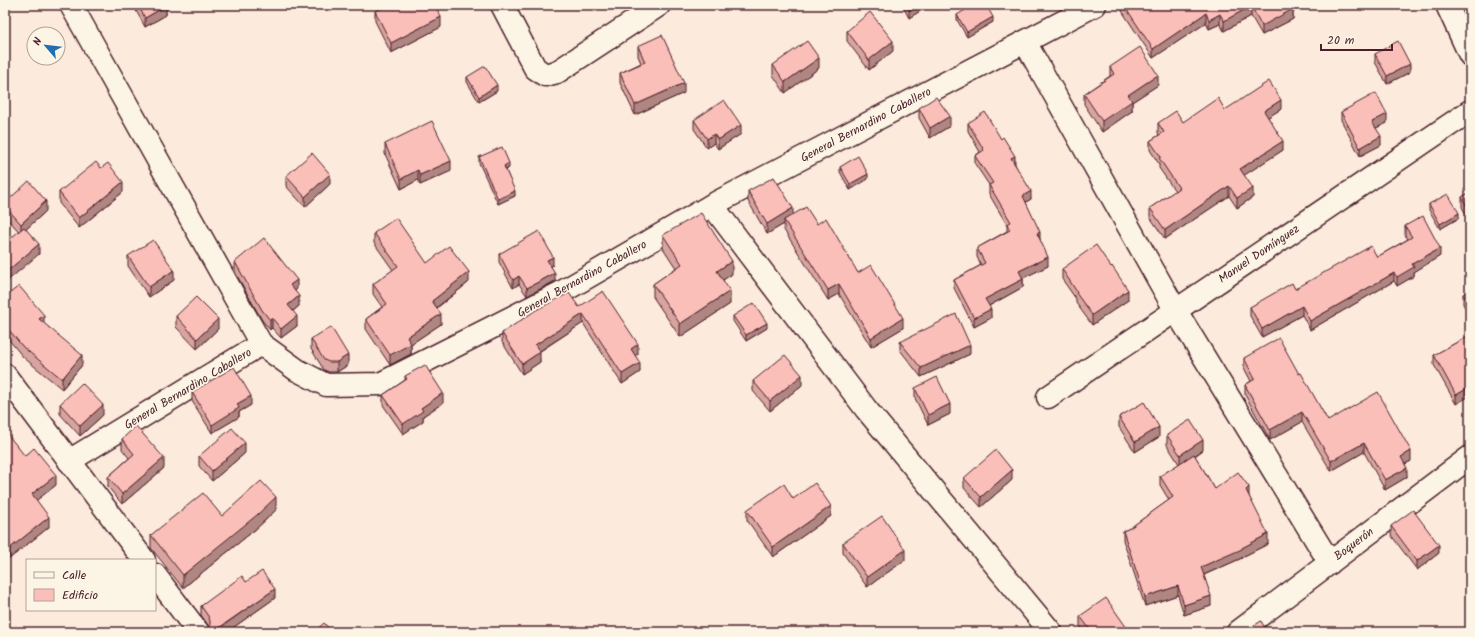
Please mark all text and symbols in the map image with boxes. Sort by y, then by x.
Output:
north arrow [26,26,66,66]
scale bar [1321,26,1392,52]
text: 20 m [1327,31,1355,50]
text: N [28,34,48,49]
street label: General Bernardino Caballero [797,82,935,168]
street label: Manuel Domínguez [1214,220,1304,288]
street label: General Bernardino Caballero [514,235,650,323]
street label: General Bernardino Caballero [121,343,255,435]
street label: Boquerón [1330,523,1378,565]
legend [26,559,156,611]
text: Calle [62,566,87,585]
text: Edificio [62,586,98,605]

